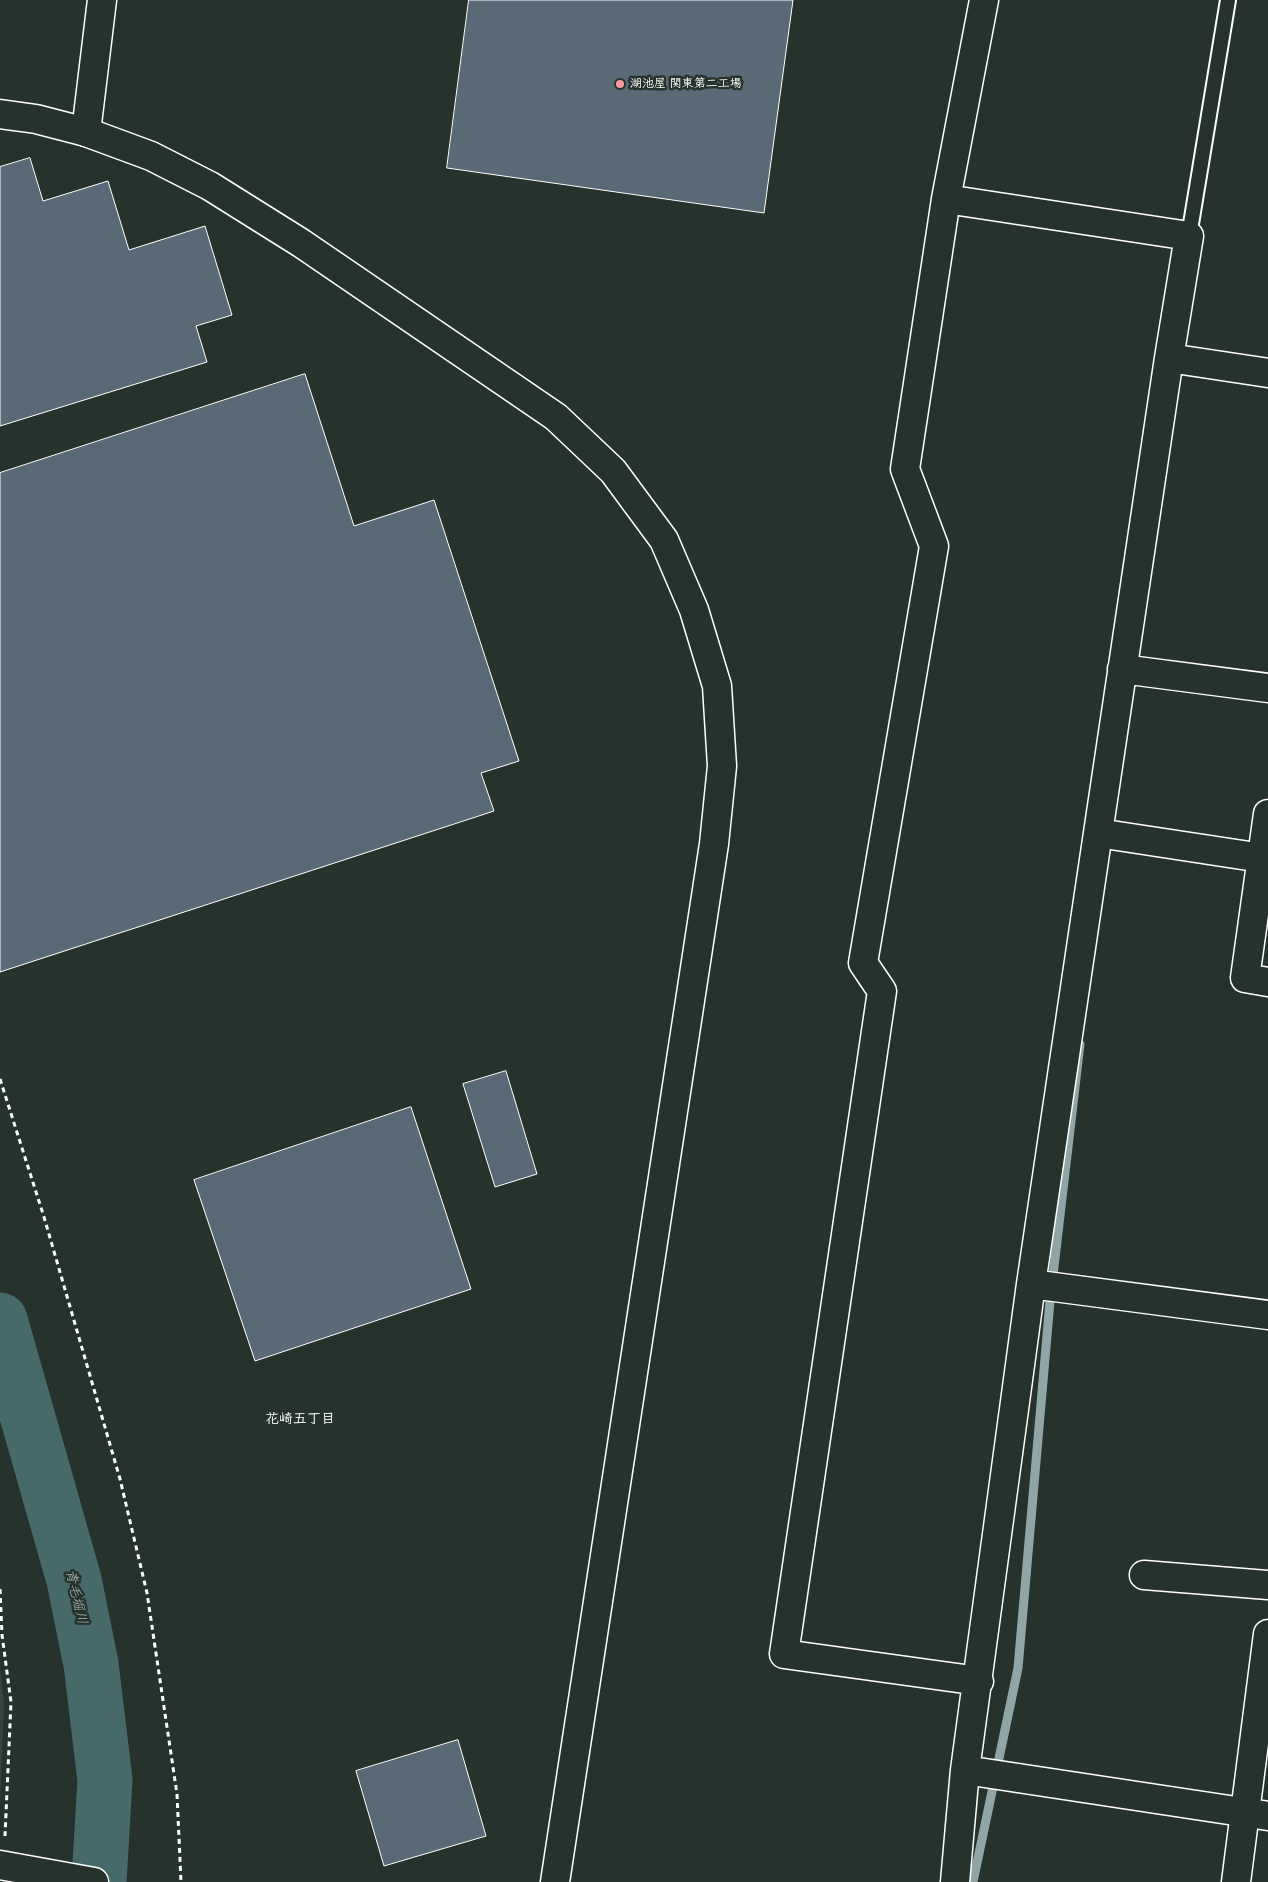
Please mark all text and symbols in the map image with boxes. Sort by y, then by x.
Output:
place label: 湖池屋 関東第二工場 [630,77,742,91]
marker: 湖池屋 関東第二工場 [614,78,626,90]
district label: 花崎五丁目 [265,1411,335,1427]
water label: 青毛堀川 [62,1568,90,1626]

